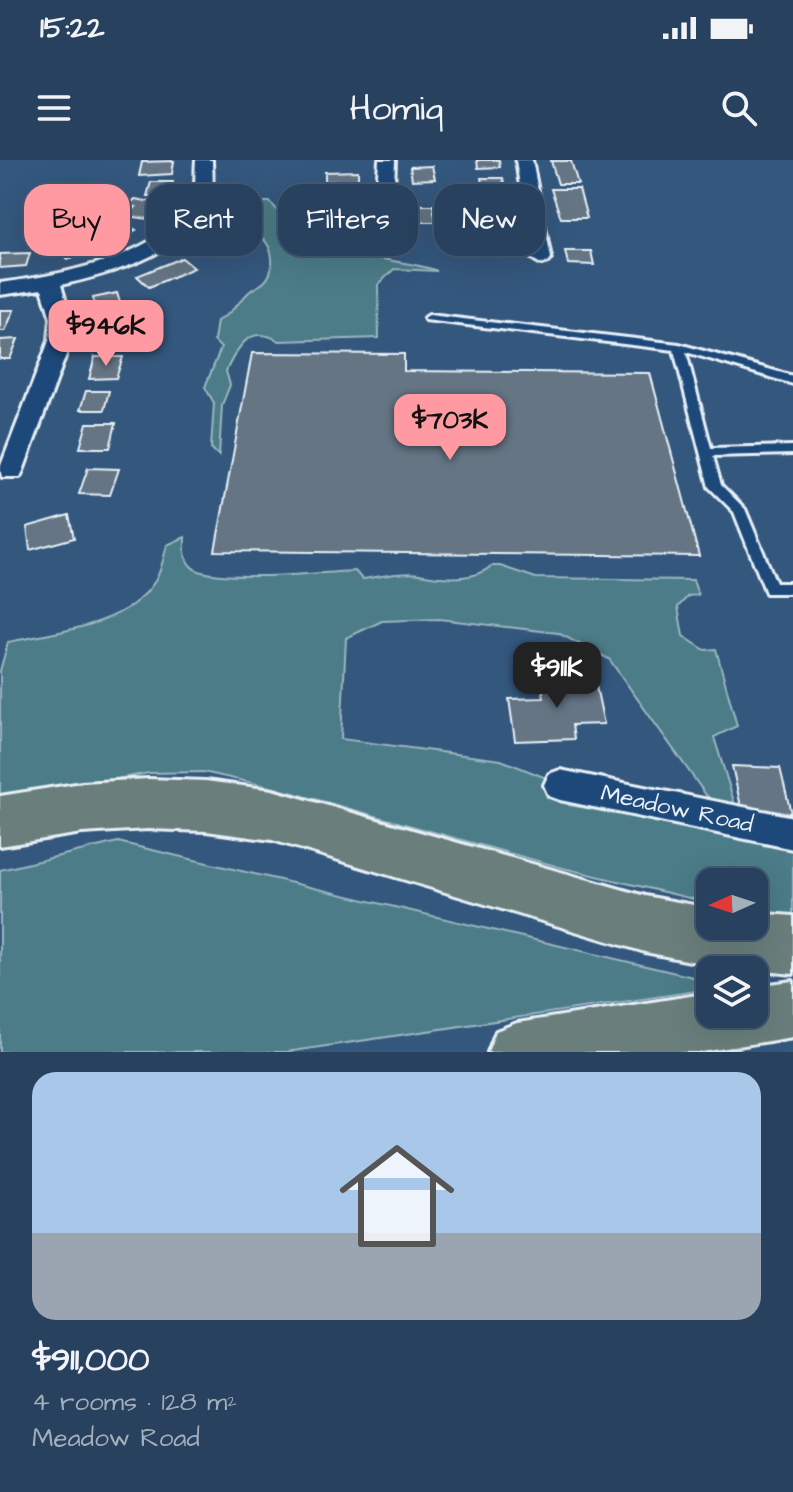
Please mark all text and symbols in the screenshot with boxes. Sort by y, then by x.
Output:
text: 15:22 [40,7,104,49]
text: Homiq [349,83,444,134]
icon: menu [32,86,76,130]
icon: search [717,86,761,130]
chip: Buy [24,184,130,256]
chip: Rent [146,184,262,256]
chip: Filters [278,184,418,256]
chip: New [434,184,545,256]
pin: $946K [50,300,162,368]
text: $946K [66,308,146,344]
pin: $703K [394,394,506,462]
text: $703K [412,402,488,438]
pin: $911K [501,642,613,710]
text: $911K [531,650,583,686]
street label: Meadow Road [598,776,756,842]
north arrow [696,868,768,940]
map controls [696,868,768,1028]
button: layers [696,956,768,1028]
icon: home [325,1124,469,1268]
text: $911,000 [32,1336,149,1384]
text: 4 rooms · 128 m² [32,1384,237,1420]
text: Meadow Road [32,1420,200,1456]

